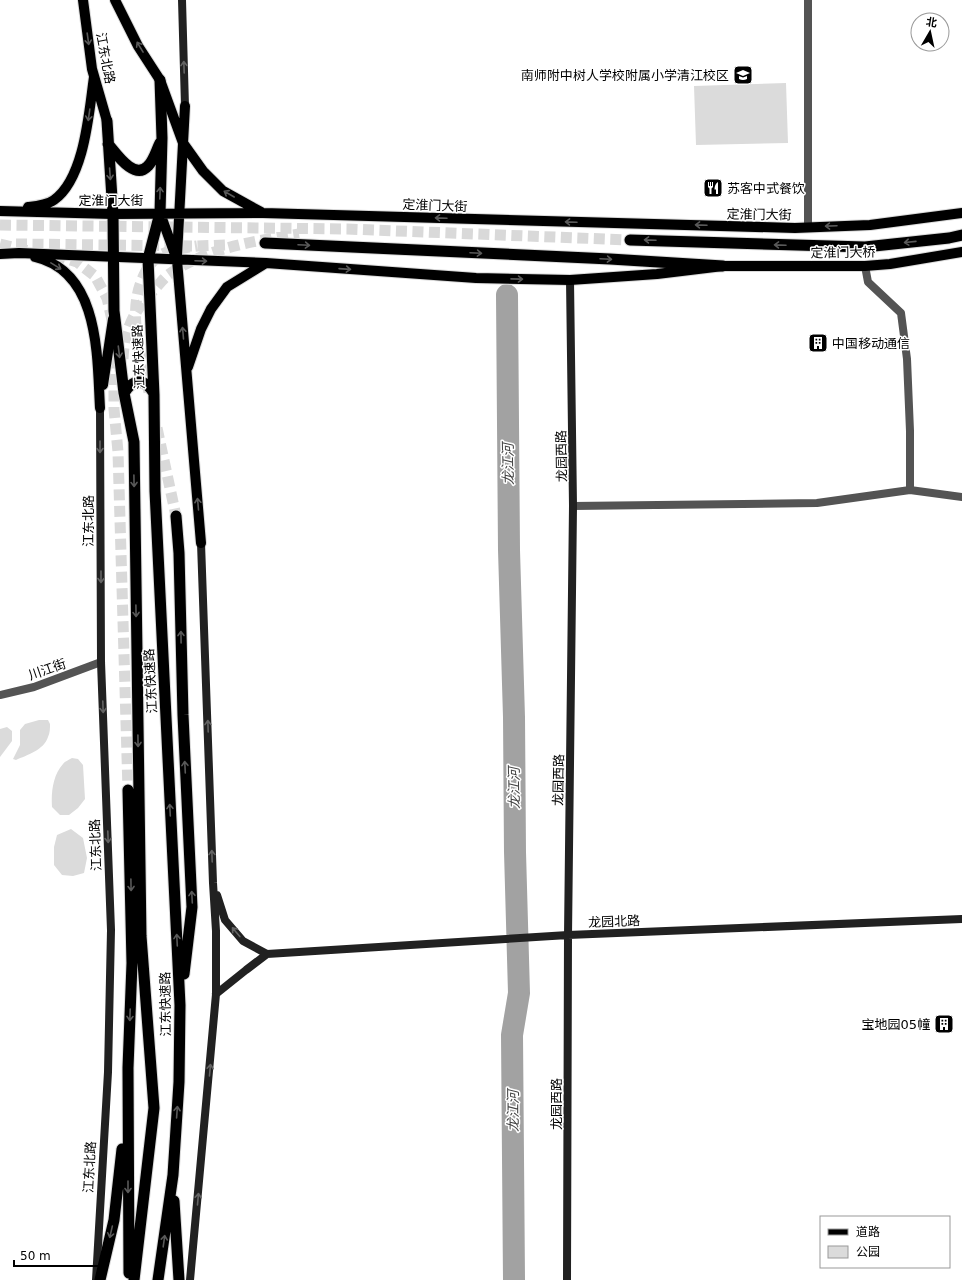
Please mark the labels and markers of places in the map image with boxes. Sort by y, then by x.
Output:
school or university icon: 南师附中树人学校附属小学清江校区 [732,64,754,86]
place label: 南师附中树人学校附属小学清江校区 [521,68,729,83]
restaurant icon: 苏客中式餐饮 [702,177,724,199]
place label: 苏客中式餐饮 [727,181,805,196]
building icon: 中国移动通信 [807,332,829,354]
place label: 中国移动通信 [832,336,910,351]
building icon: 宝地园05幢 [933,1013,955,1035]
place label: 宝地园05幢 [861,1017,930,1032]

